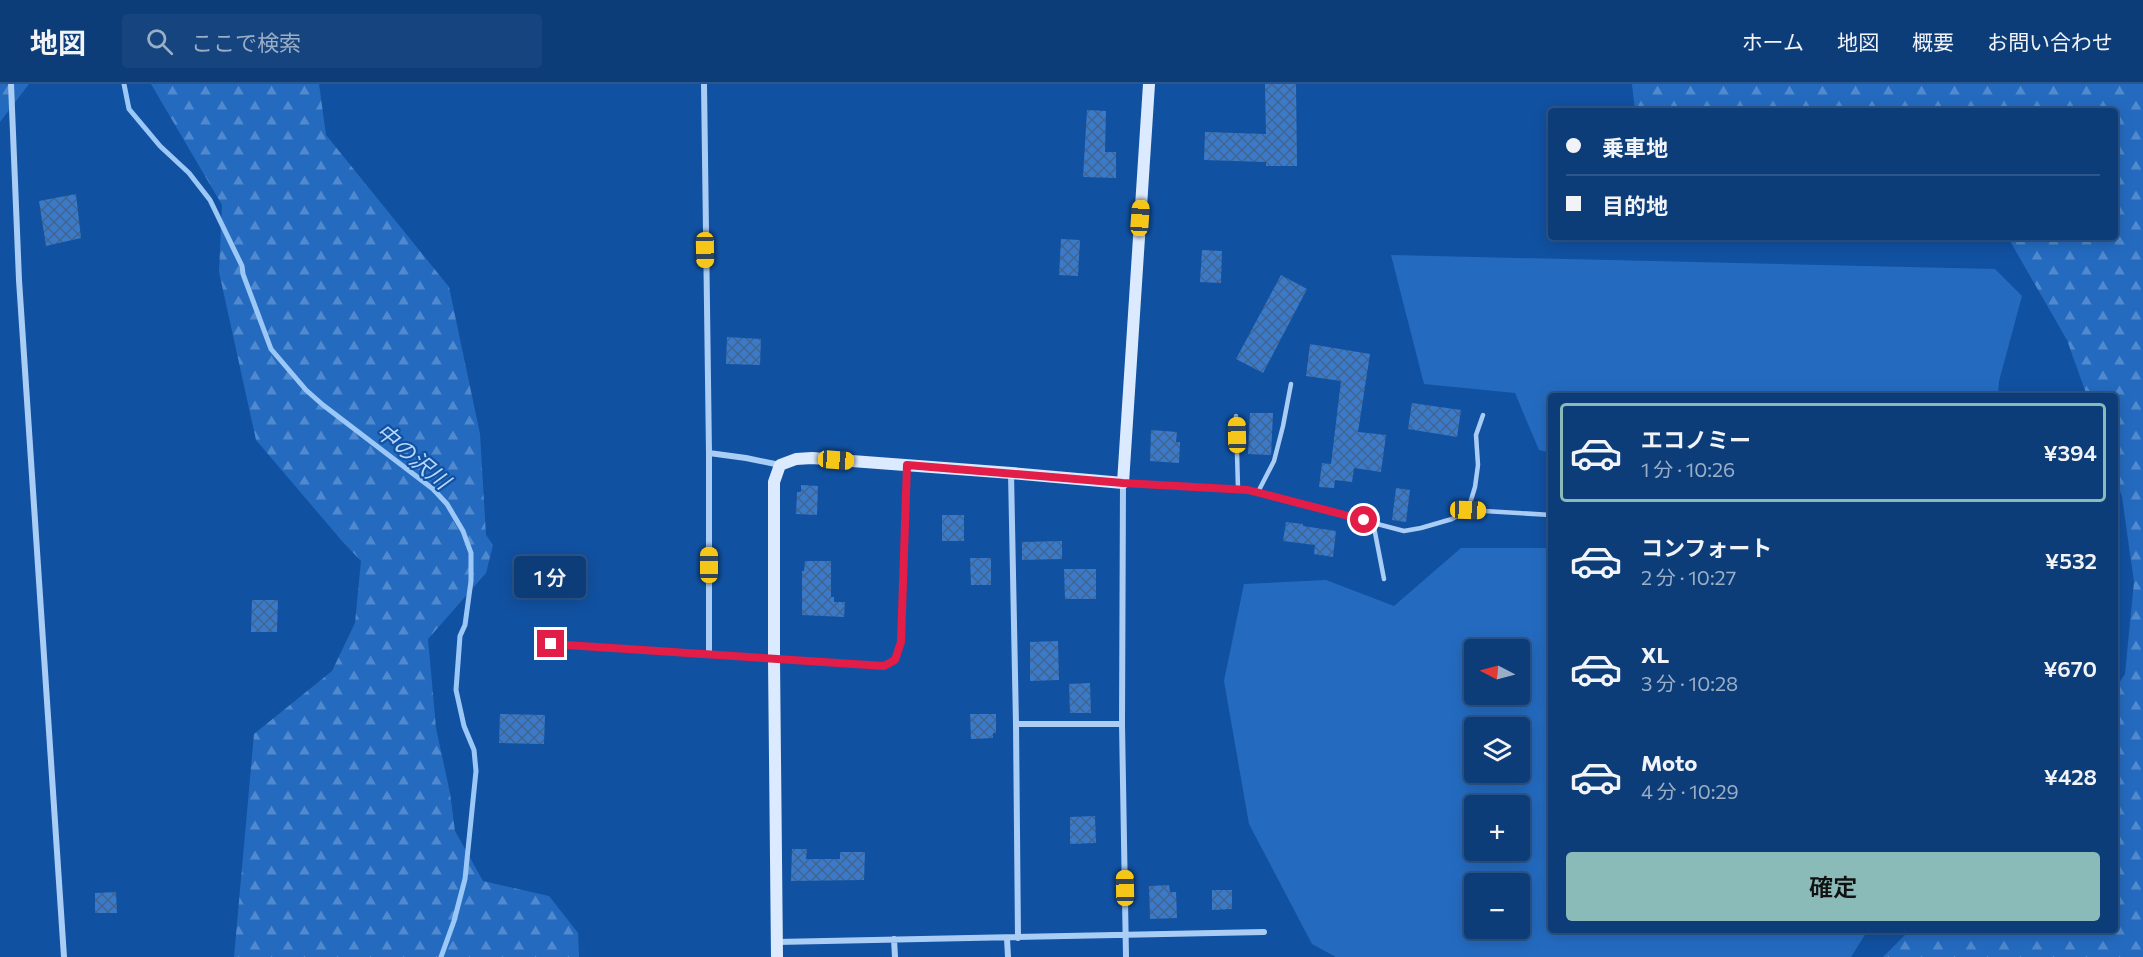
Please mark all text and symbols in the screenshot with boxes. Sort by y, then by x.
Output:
search box [122,14,542,68]
text: 地図 [30,25,86,59]
icon: search [143,25,176,58]
text: ここで検索 [191,29,301,56]
text: ホーム [1742,29,1804,54]
text: 地図 [1837,29,1879,54]
text: 概要 [1912,29,1954,54]
text: お問い合わせ [1987,29,2113,54]
text: 乗車地 [1602,134,1668,161]
text: 目的地 [1602,192,1668,219]
car [1130,199,1150,237]
car [696,232,714,268]
water label: 中の沢川 [371,417,457,496]
car [1228,417,1246,453]
icon: car [1569,426,1623,480]
text: エコノミー [1641,426,1751,453]
text: ¥394 [2043,439,2097,466]
car [817,450,855,470]
text: 1 分 · 10:26 [1641,457,1735,481]
car [1450,500,1486,520]
route start [1350,506,1377,533]
icon: car [1569,534,1623,588]
text: コンフォート [1641,534,1772,561]
car [700,547,718,583]
text: ¥532 [2045,547,2097,574]
callout: 1 分 [515,557,587,599]
text: 1 分 [534,565,566,589]
text: 2 分 · 10:27 [1641,565,1736,589]
route end [537,630,564,657]
north arrow [1464,639,1530,705]
map controls [1464,639,1530,939]
text: XL [1641,641,1669,668]
icon: car [1569,642,1623,696]
text: ¥670 [2043,655,2097,682]
text: 3 分 · 10:28 [1641,671,1738,695]
button: layers [1464,717,1530,783]
text: Moto [1641,749,1697,776]
icon: car [1569,750,1623,804]
text: ¥428 [2044,763,2097,790]
text: 4 分 · 10:29 [1641,779,1739,803]
button: + [1464,795,1530,861]
button: 確定 [1566,852,2100,921]
car [1116,870,1134,906]
button: − [1464,873,1530,939]

